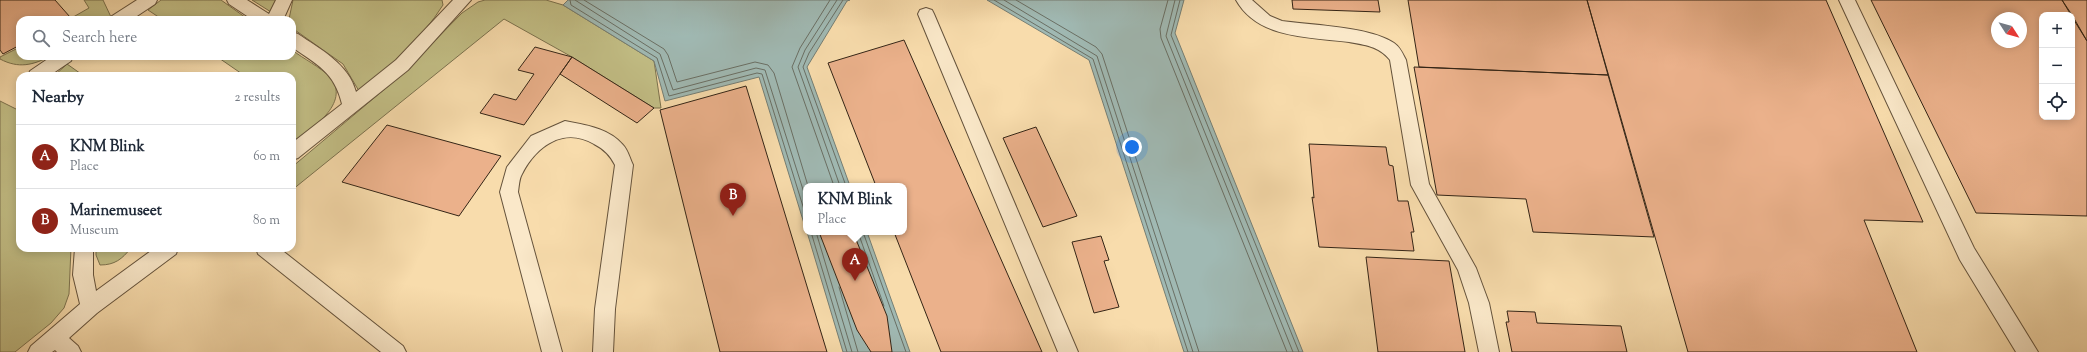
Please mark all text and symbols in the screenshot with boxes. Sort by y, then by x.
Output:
north arrow [1991,12,2027,48]
map controls [2039,12,2075,120]
button: + [2039,12,2075,48]
search box [16,16,296,60]
icon: search [30,27,52,49]
text: Search here [62,28,137,49]
button: − [2039,48,2075,84]
button: locate [2039,84,2075,120]
text: Nearby [32,86,84,110]
text: 2 results [235,89,280,107]
text: KNM Blink [70,137,145,158]
your location [1122,137,1142,157]
text: A [40,148,50,166]
text: 60 m [253,148,280,166]
text: Place [70,158,99,176]
pin: B [720,183,746,216]
popup [803,183,907,235]
text: KNM Blink [818,190,892,211]
text: Marinemuseet [70,201,162,222]
text: Place [818,211,846,229]
text: B [41,212,49,230]
text: 80 m [253,212,280,230]
text: Museum [70,222,119,240]
pin: A [842,248,868,281]

